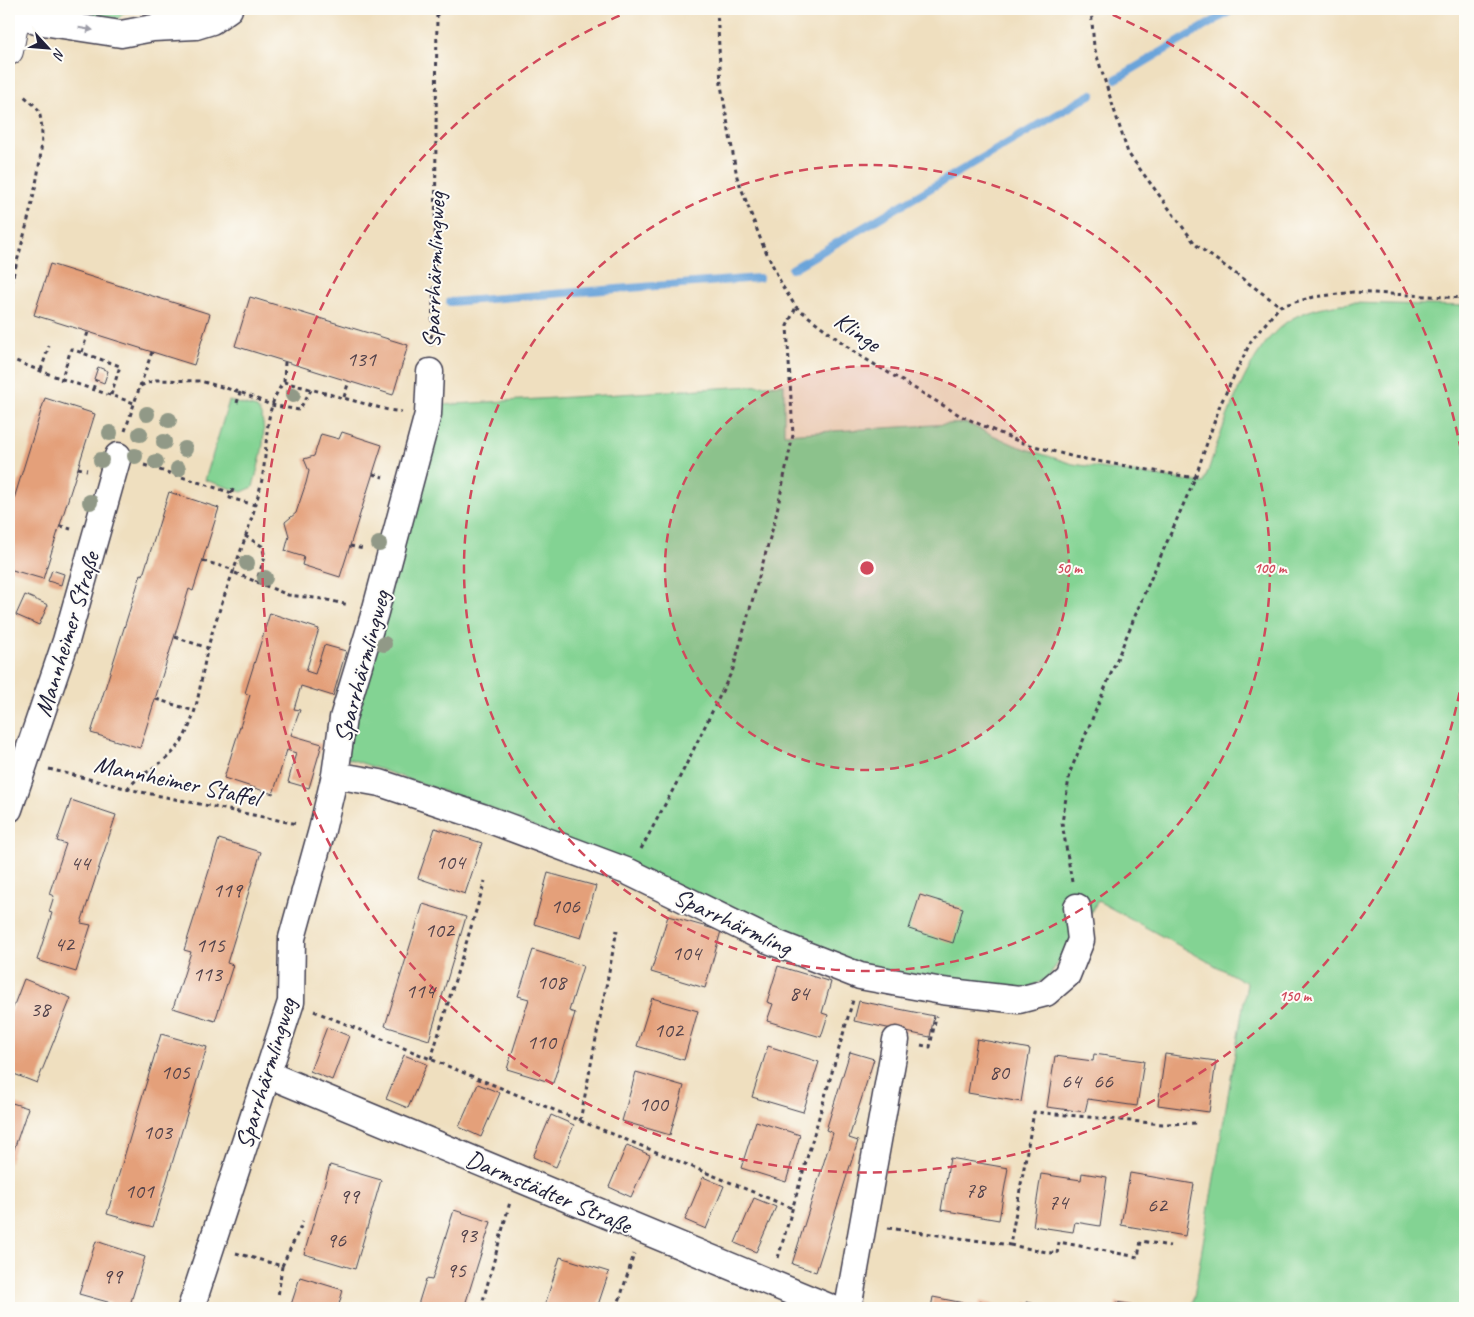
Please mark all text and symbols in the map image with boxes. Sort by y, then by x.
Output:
north arrow [22,22,72,72]
one-way arrow [79,25,95,33]
text: N [49,46,69,63]
street label: Sparrhärmlingweg [415,190,453,349]
street label: Klinge [828,304,889,360]
house number: 131 [346,345,377,373]
street label: Mannheimer Straße [27,546,108,720]
centre of rings [858,559,876,577]
text: 50 m [1056,559,1083,578]
text: 100 m [1254,559,1288,578]
street label: Sparrhärmlingweg [326,586,398,746]
street label: Mannheimer Staffel [91,748,267,815]
house number: 104 [435,848,467,876]
house number: 44 [70,849,92,877]
house number: 119 [212,876,244,904]
street label: Sparrhärmling [669,881,799,964]
house number: 106 [550,892,581,920]
house number: 102 [424,916,456,944]
house number: 42 [54,930,76,958]
house number: 115 [195,931,226,959]
house number: 104 [671,939,703,967]
house number: 113 [192,960,224,988]
house number: 108 [536,968,568,996]
house number: 114 [405,977,437,1005]
house number: 84 [789,979,811,1007]
text: 150 m [1279,987,1313,1006]
street label: Sparrhärmlingweg [228,993,304,1153]
house number: 38 [30,995,52,1023]
house number: 102 [653,1016,685,1044]
house number: 110 [526,1028,558,1056]
house number: 105 [160,1058,191,1086]
house number: 80 [989,1058,1011,1086]
house number: 64 [1061,1067,1083,1095]
house number: 66 [1093,1067,1114,1095]
house number: 100 [638,1090,670,1118]
house number: 103 [142,1118,174,1146]
street label: Darmstädter Straße [461,1143,638,1242]
house number: 78 [965,1176,987,1204]
house number: 101 [124,1177,155,1205]
house number: 99 [339,1182,361,1210]
house number: 74 [1048,1188,1070,1216]
house number: 62 [1147,1191,1169,1219]
house number: 93 [457,1221,479,1249]
house number: 96 [326,1226,347,1254]
house number: 95 [446,1256,467,1284]
house number: 99 [102,1262,124,1290]

